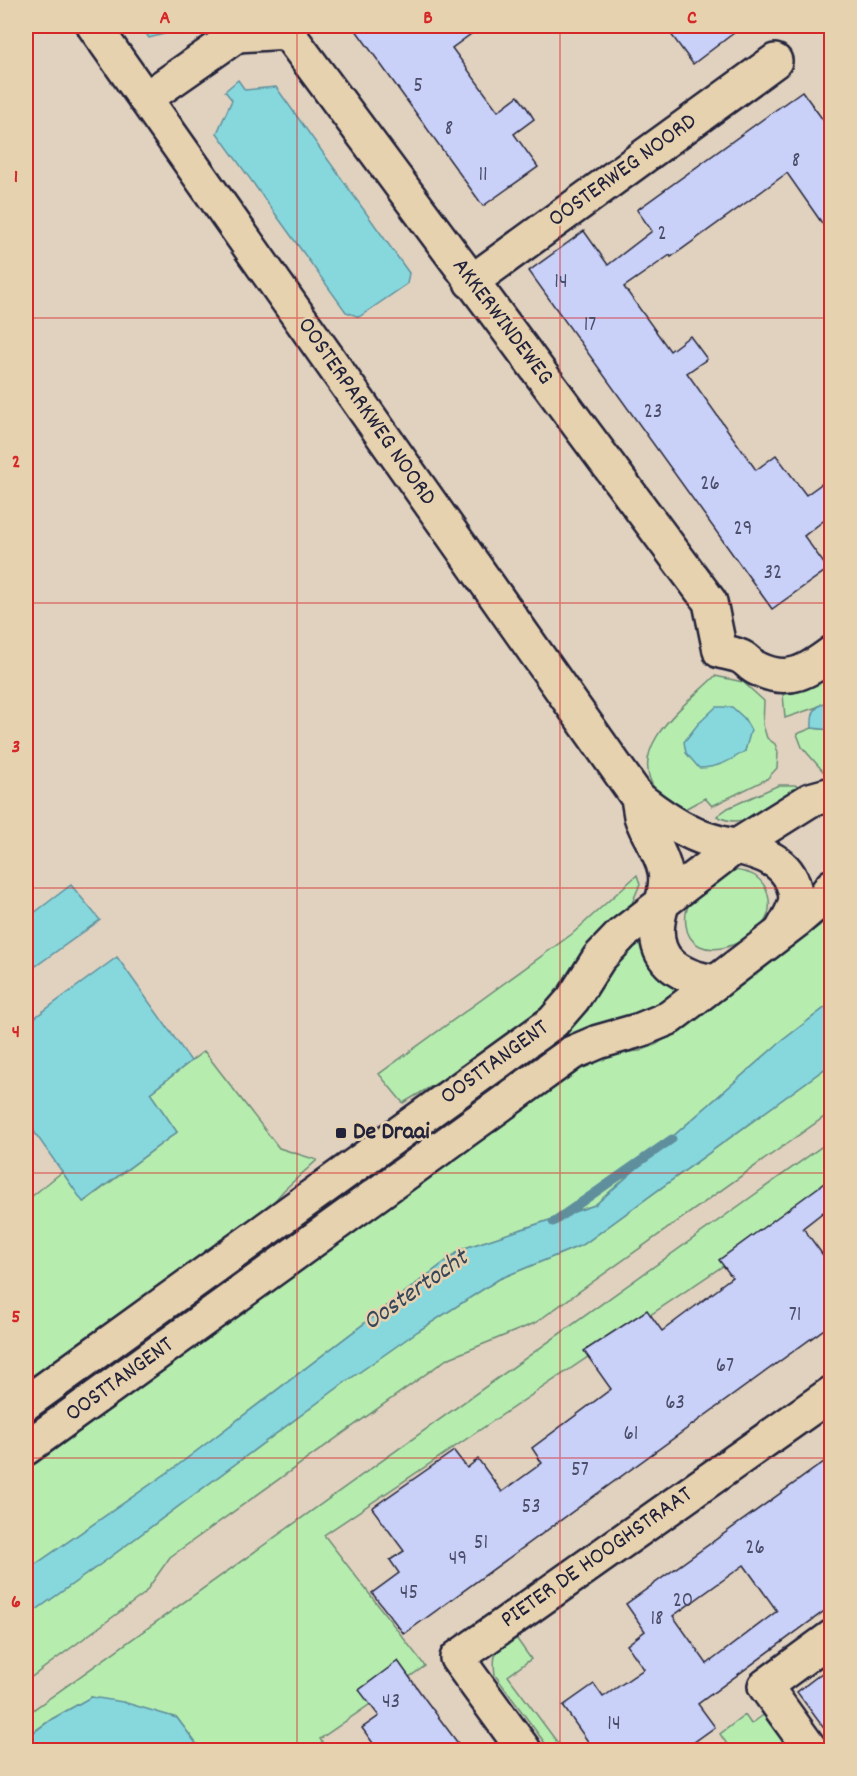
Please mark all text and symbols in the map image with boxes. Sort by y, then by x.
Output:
text: A [160,5,171,33]
text: B [423,5,433,33]
text: C [687,5,697,33]
house number: 5 [413,72,423,102]
street label: OOSTERWEG NOORD [542,105,704,237]
house number: 8 [445,115,453,145]
house number: 8 [792,147,800,177]
house number: 11 [478,161,488,191]
text: 1 [14,164,18,192]
house number: 2 [657,220,667,250]
street label: AKKERWINDEWEG [443,251,561,393]
house number: 14 [554,268,568,298]
street label: OOSTERPARKWEG NOORD [288,311,444,513]
house number: 17 [584,311,596,341]
house number: 23 [644,398,662,428]
text: 2 [12,449,20,477]
house number: 26 [700,470,720,500]
house number: 29 [734,515,752,545]
house number: 32 [764,559,782,589]
text: 3 [12,734,20,762]
street label: OOSTTANGENT [434,1012,557,1114]
text: 4 [12,1019,20,1047]
place label: De Draai [353,1116,430,1150]
marker: De Draai [334,1126,348,1140]
water label: Oostertocht [356,1240,478,1341]
house number: 71 [789,1301,801,1331]
text: 5 [11,1304,21,1332]
street label: OOSTTANGENT [59,1329,182,1431]
house number: 67 [716,1352,734,1382]
house number: 63 [665,1389,685,1419]
house number: 61 [624,1420,638,1450]
house number: 57 [571,1456,589,1486]
street label: PIETER DE HOOGHSTRAAT [494,1479,700,1637]
house number: 53 [521,1493,541,1523]
house number: 51 [474,1529,488,1559]
house number: 26 [745,1534,765,1564]
house number: 49 [449,1545,467,1575]
house number: 45 [400,1579,418,1609]
house number: 20 [673,1587,693,1617]
text: 6 [11,1589,21,1617]
house number: 18 [650,1605,664,1635]
house number: 43 [382,1688,400,1718]
house number: 14 [607,1710,621,1740]

